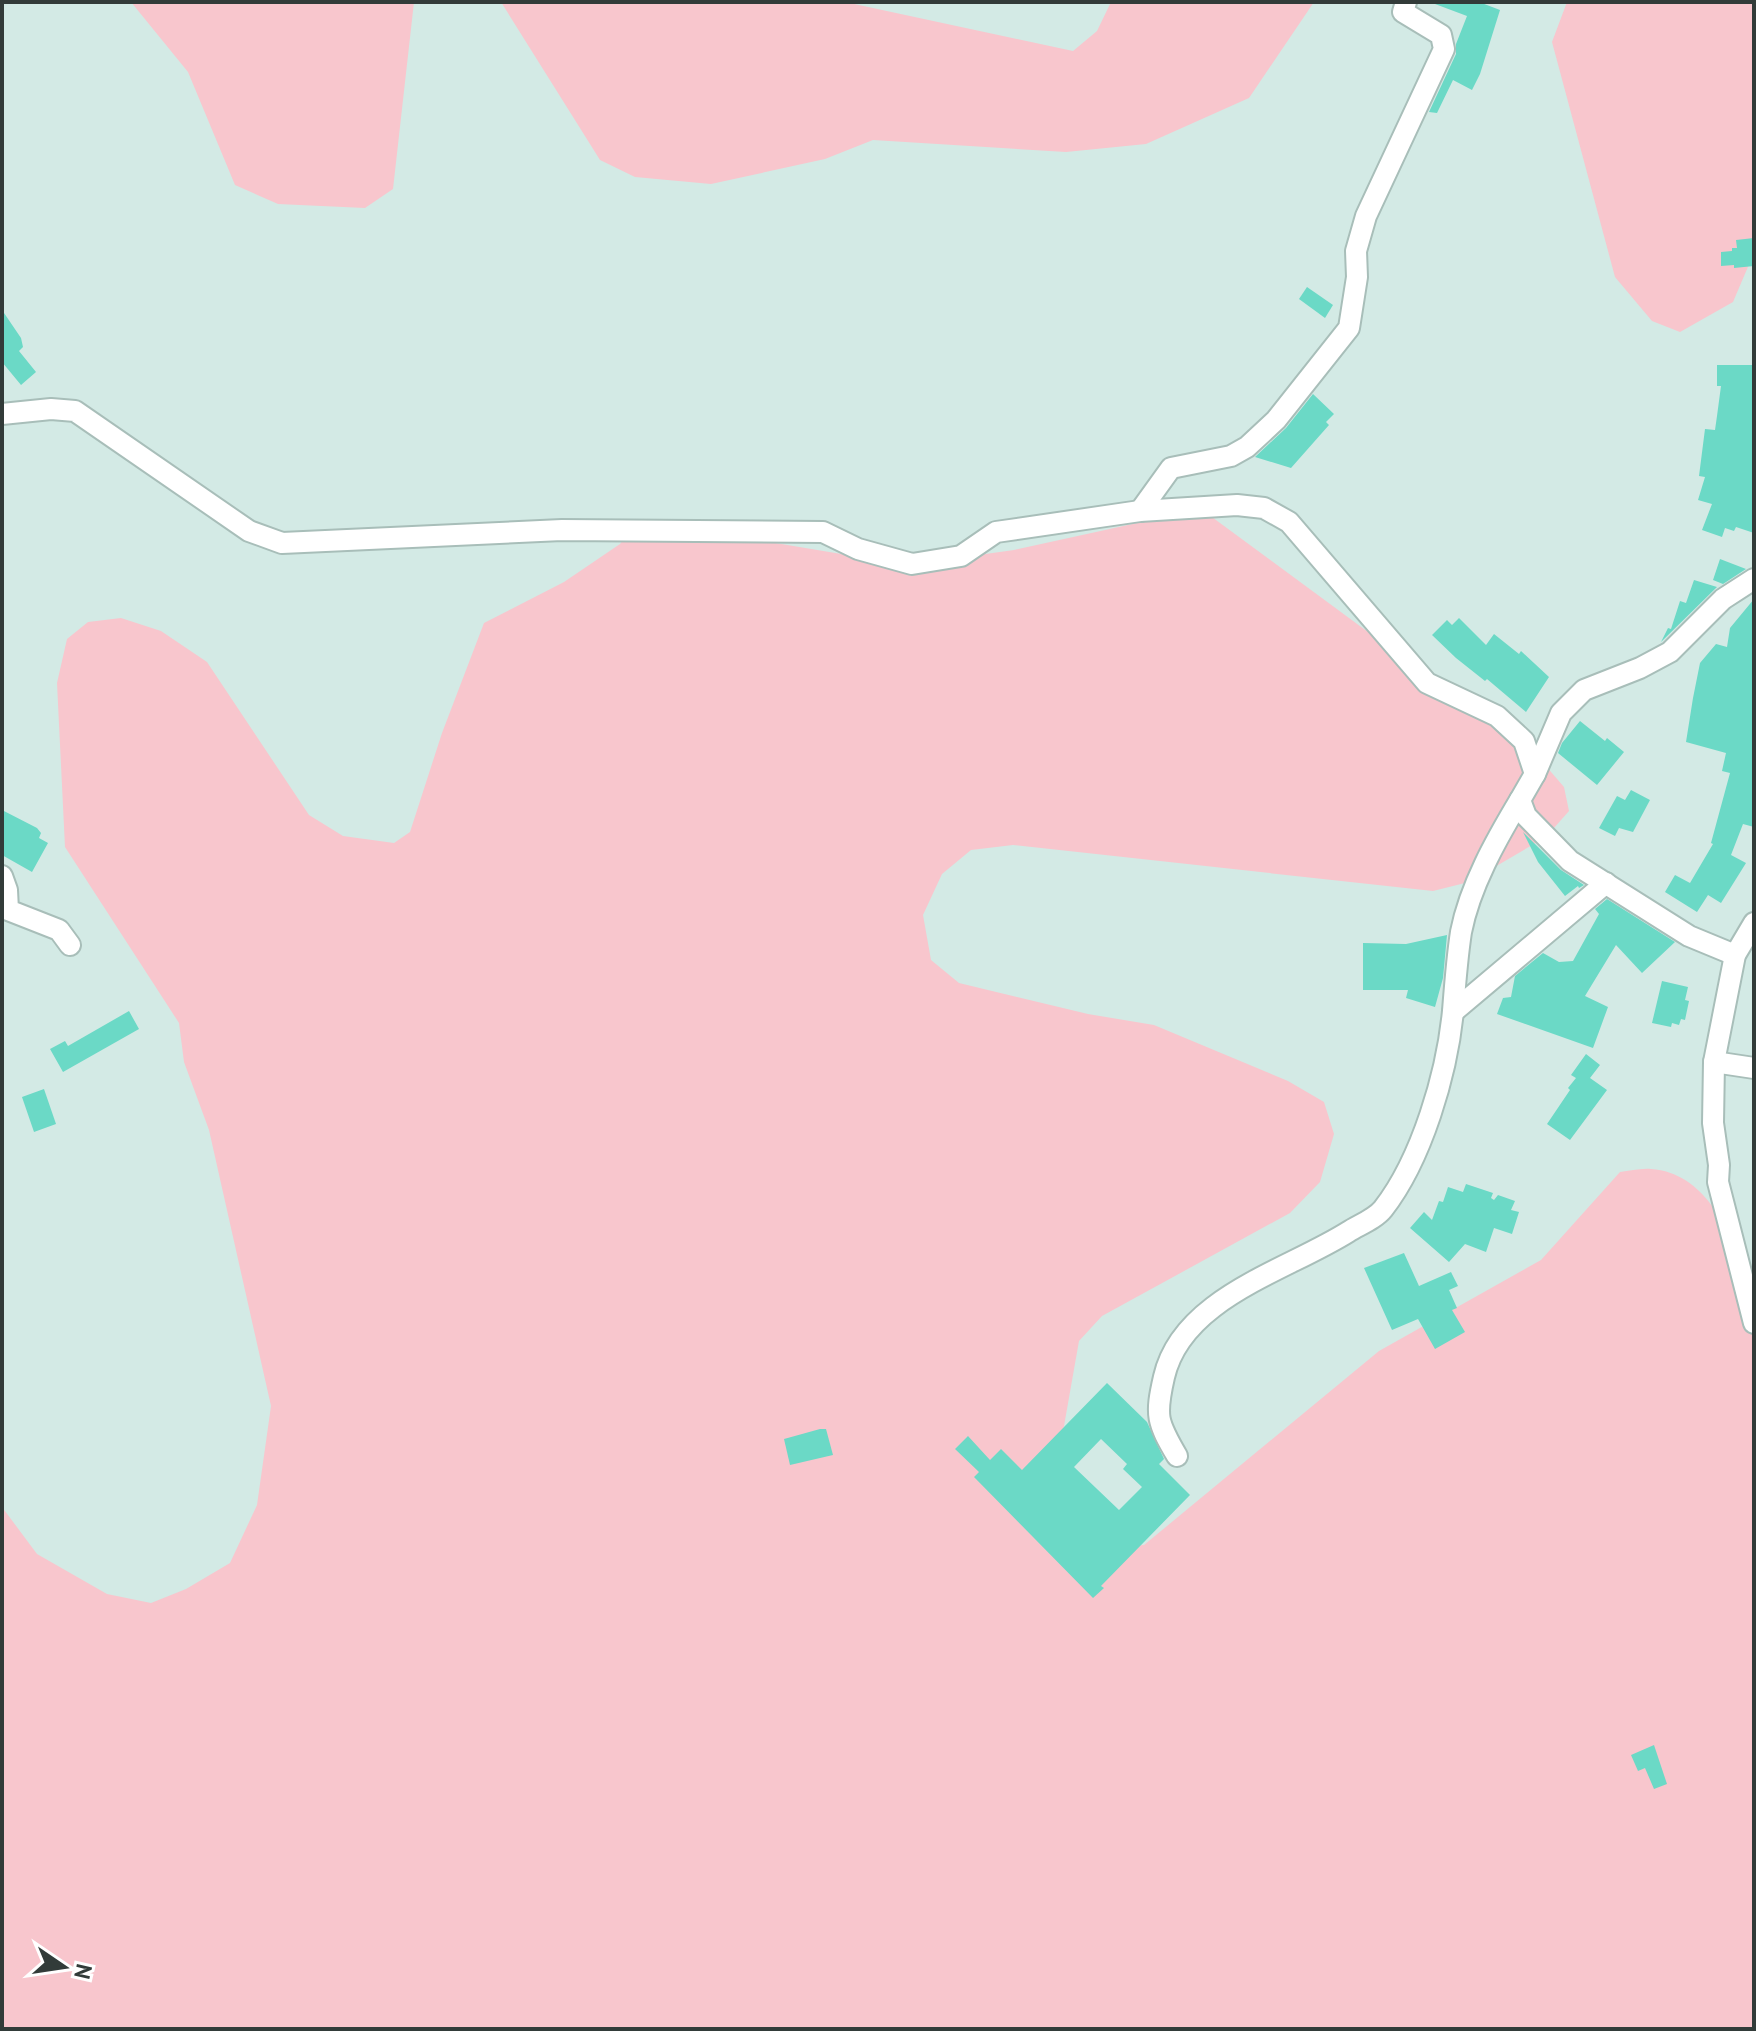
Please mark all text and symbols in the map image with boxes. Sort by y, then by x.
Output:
north arrow [24,1927,104,2007]
text: N [68,1961,99,1982]

